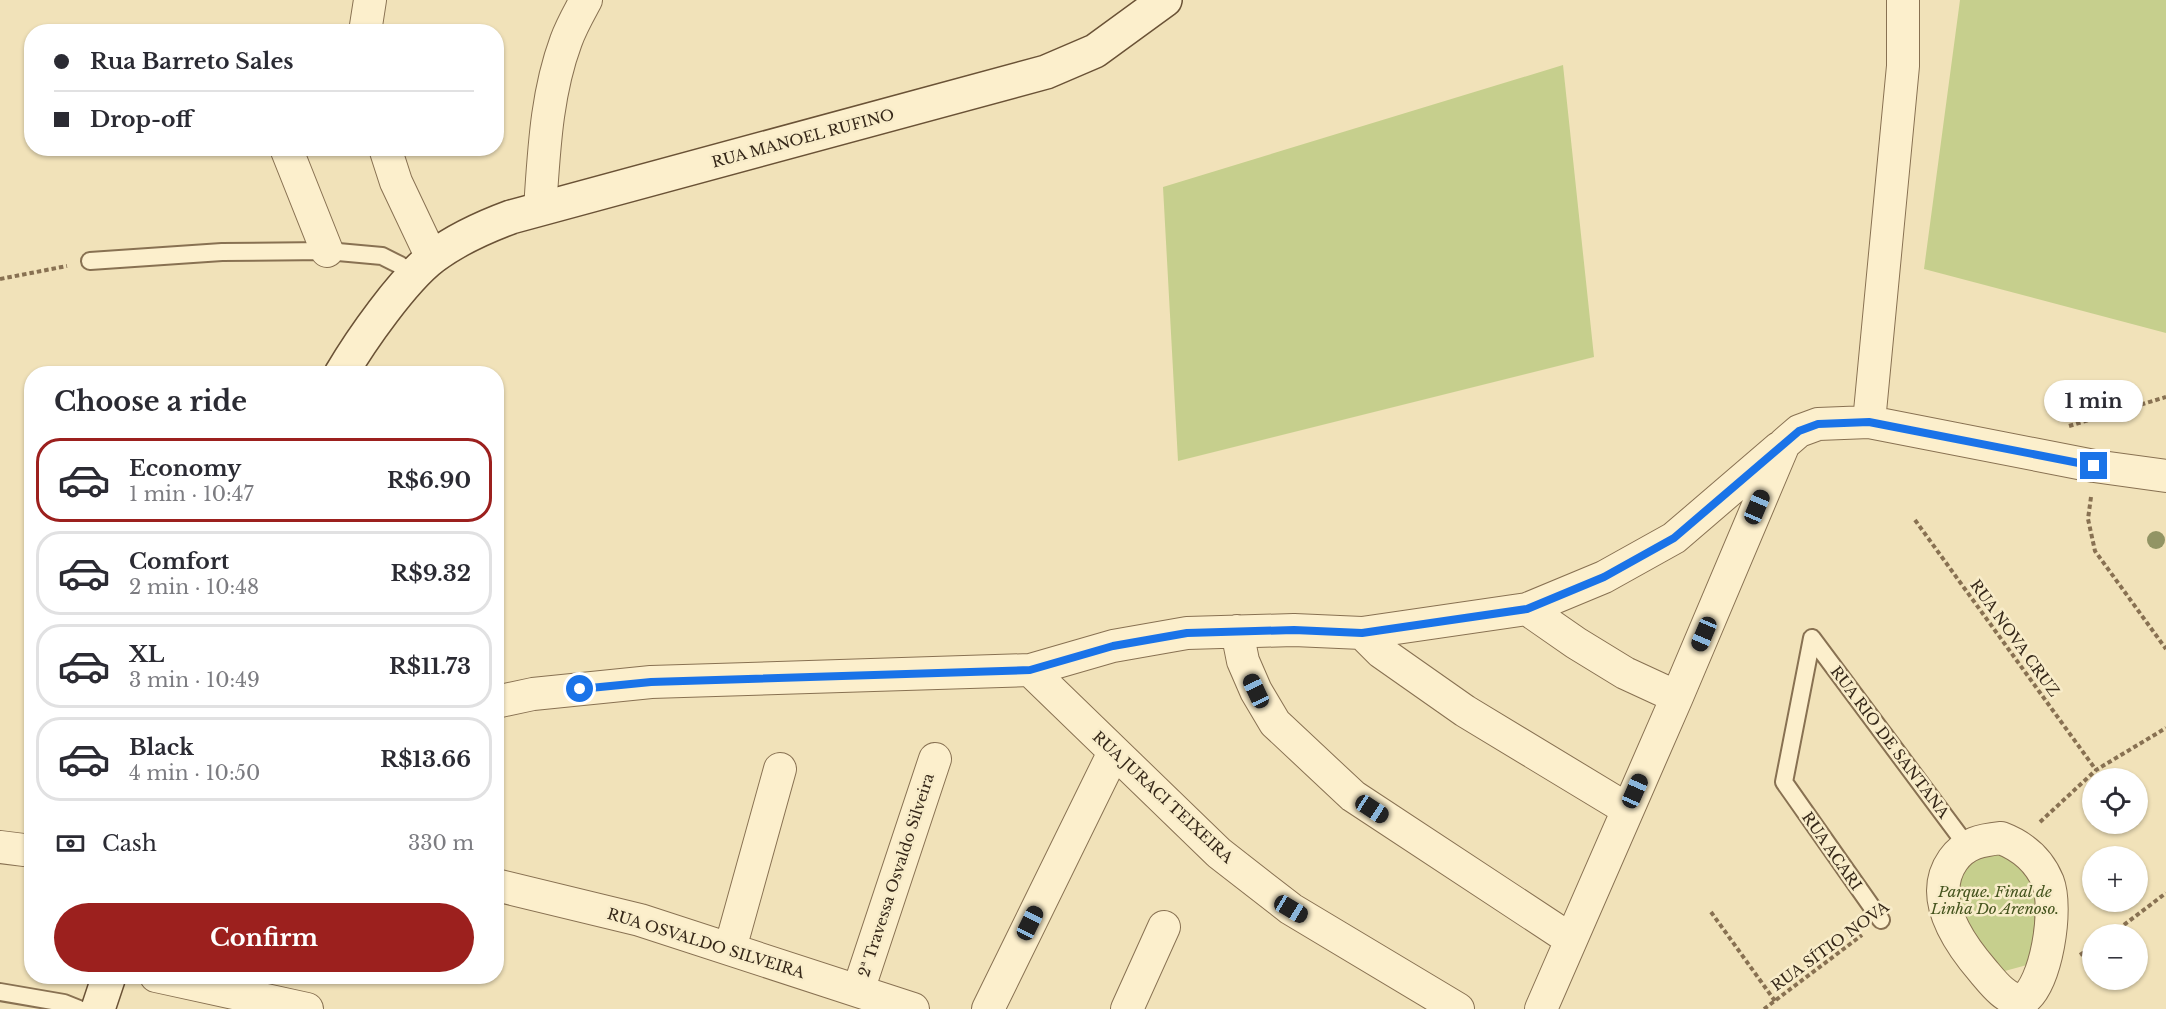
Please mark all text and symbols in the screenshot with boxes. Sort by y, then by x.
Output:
text: Rua Barreto Sales [90,48,294,75]
street label: RUA MANOEL RUFINO [710,104,896,172]
text: Drop-off [90,106,192,133]
callout: 1 min [2044,379,2144,421]
text: Choose a ride [54,385,247,418]
text: 1 min [2065,389,2122,413]
route end [2080,452,2107,479]
icon: car [57,453,111,507]
text: Economy [129,455,241,482]
text: R$6.90 [387,467,471,494]
text: 1 min · 10:47 [129,482,254,506]
car [1742,487,1772,527]
icon: car [57,546,111,600]
text: Comfort [129,548,229,575]
text: R$9.32 [391,560,471,587]
text: 2 min · 10:48 [129,575,259,599]
street label: RUA NOVA CRUZ [1966,576,2064,700]
car [1689,614,1719,654]
icon: car [57,639,111,693]
text: XL [129,641,164,668]
text: R$11.73 [389,653,471,680]
street label: RUA RIO DE SANTANA [1827,662,1954,822]
text: 3 min · 10:49 [129,668,260,692]
car [1240,671,1272,711]
route start [566,675,593,702]
street label: RUA JURACI TEIXEIRA [1089,727,1237,867]
icon: car [57,732,111,786]
text: Black [129,734,194,761]
text: R$13.66 [380,746,471,773]
text: 4 min · 10:50 [129,761,260,785]
map controls [2082,768,2148,990]
button: locate [2082,768,2148,834]
street label: 2ª Travessa Osvaldo Silveira [854,770,938,979]
car [1619,771,1651,811]
car [1352,792,1392,826]
street label: RUA ACARI [1798,808,1866,894]
icon: cash [54,827,87,860]
text: Cash [102,830,157,857]
text: 330 m [408,831,474,855]
button: + [2082,846,2148,912]
park label: Parque. Final de Linha Do Arenoso. [1930,882,2059,918]
car [1271,892,1311,926]
street label: RUA SÍTIO NOVA [1767,897,1893,995]
button: Confirm [54,903,474,972]
car [1014,903,1046,943]
street label: RUA OSVALDO SILVEIRA [605,904,807,982]
button: − [2082,924,2148,990]

